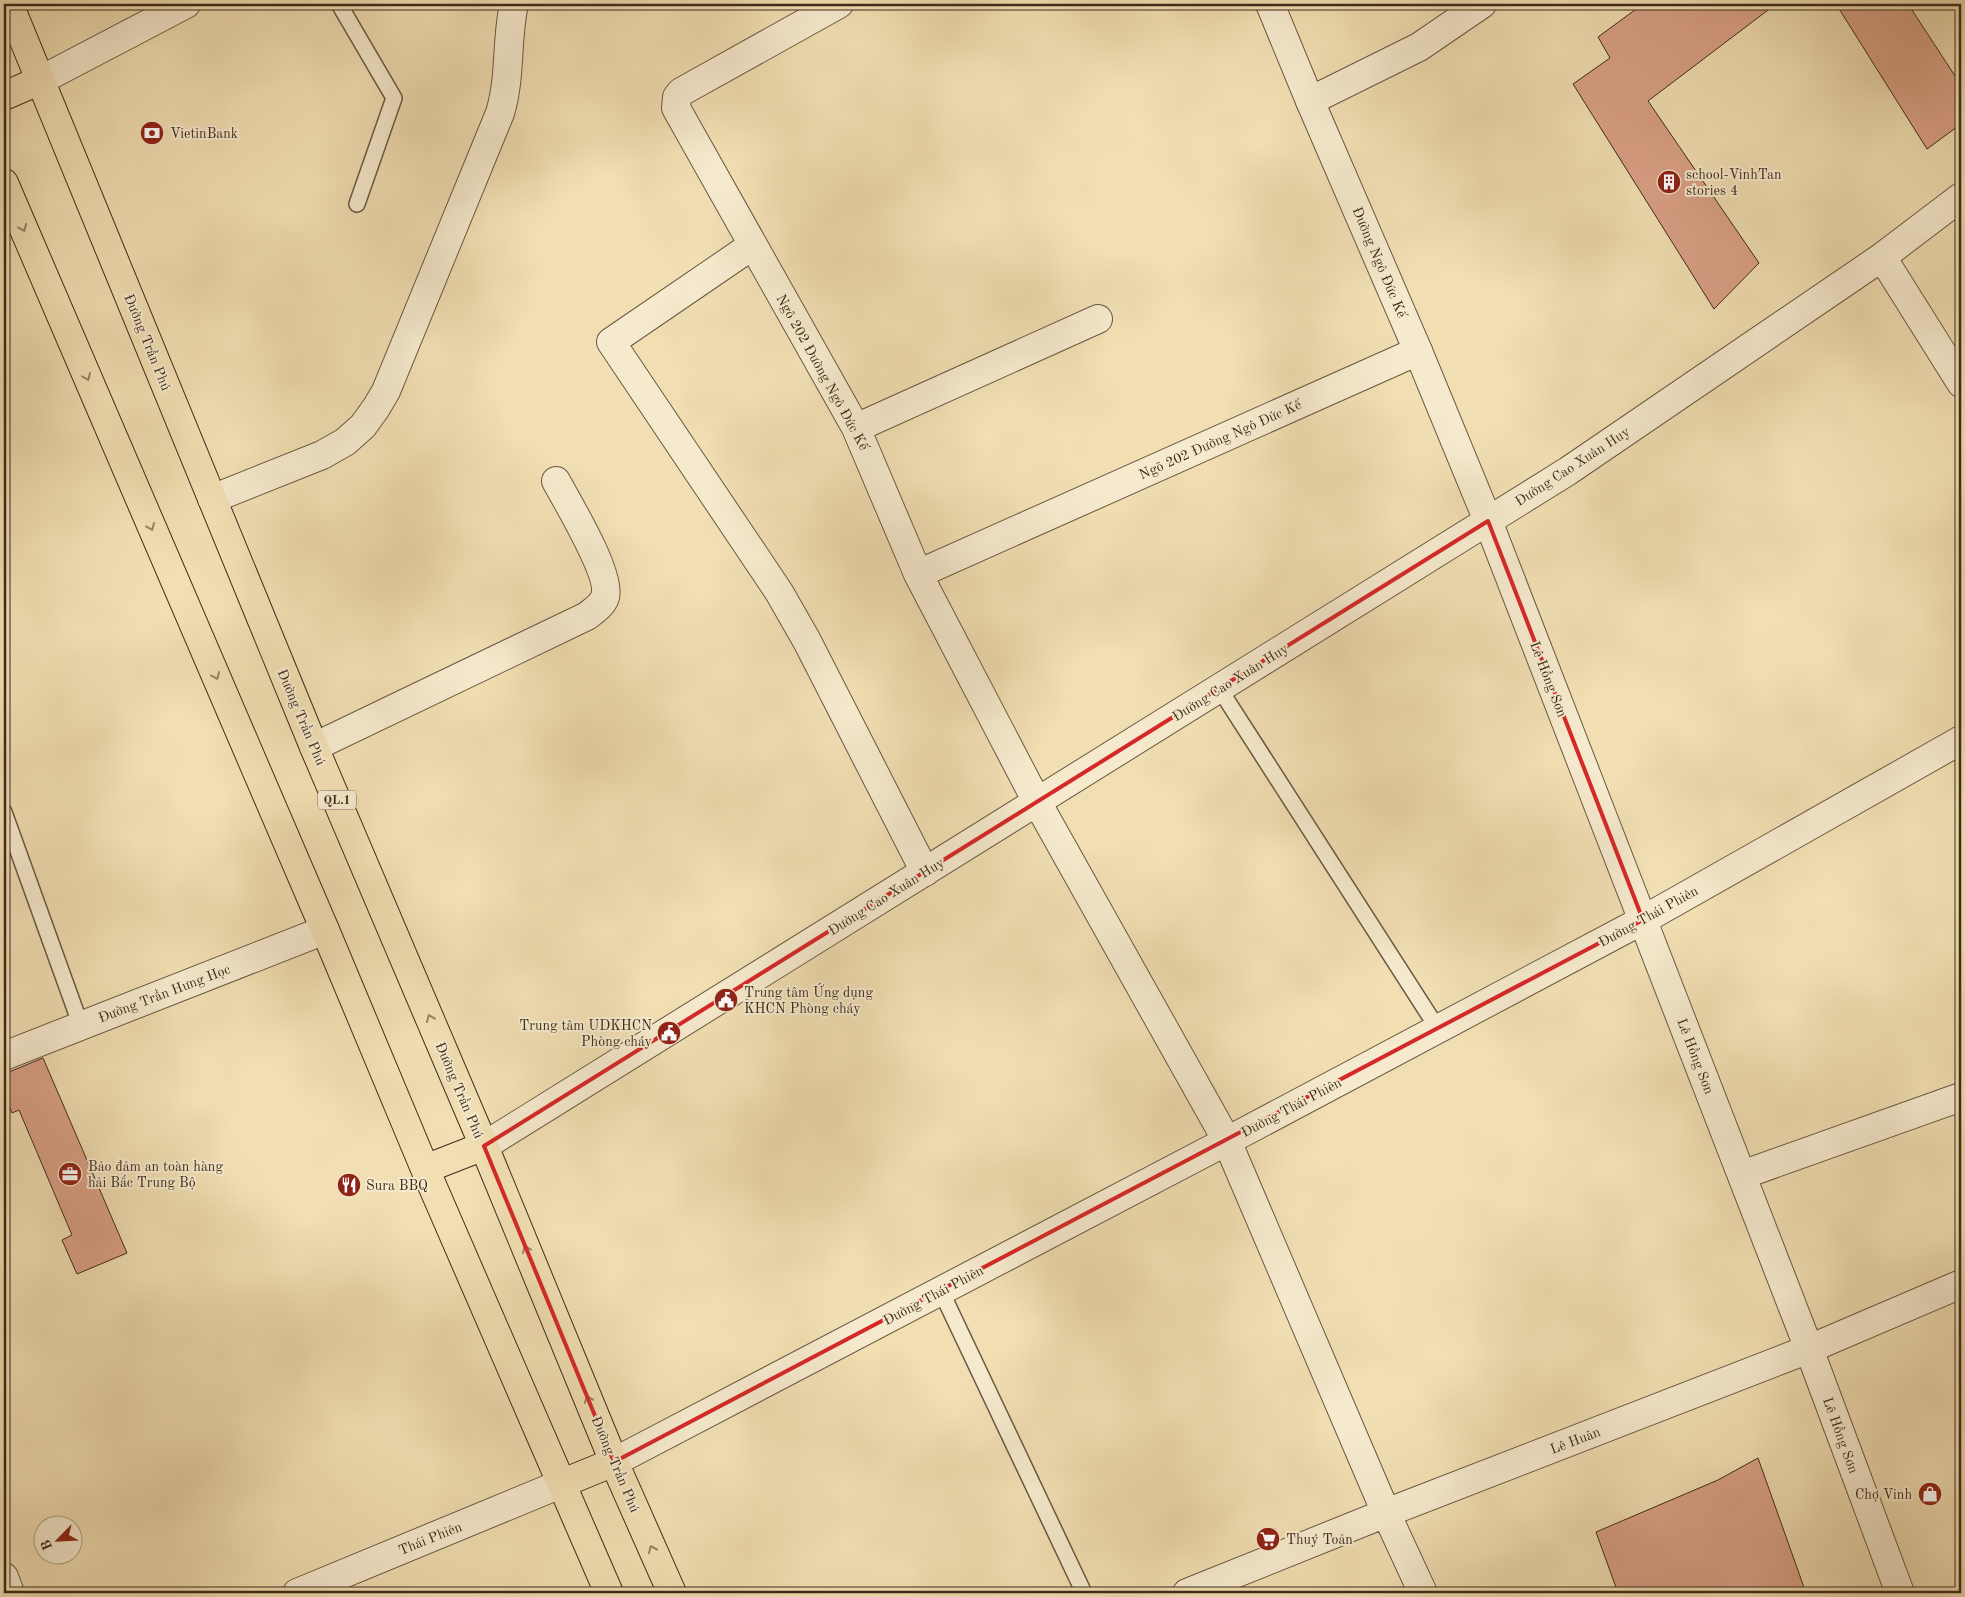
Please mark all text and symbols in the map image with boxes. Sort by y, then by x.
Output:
bank icon: VietinBank [139,120,165,146]
place label: VietinBank [170,127,238,141]
place label: school-VinhTan stories 4 [1686,168,1782,198]
building icon: school-VinhTan stories 4 [1656,169,1682,195]
street label: Đường Ngô Đức Kế [1349,205,1410,321]
one-way arrow [17,223,27,232]
street label: Đường Trần Phú [121,291,175,393]
street label: Ngõ 202 Đường Ngô Đức Kế [773,292,873,454]
one-way arrow [81,372,92,381]
street label: Ngõ 202 Đường Ngô Đức Kế [1137,396,1305,482]
street label: Đường Cao Xuân Huy [1513,424,1633,509]
one-way arrow [145,522,156,531]
street label: Lê Hồng Sơn [1527,639,1571,720]
street label: Đường Cao Xuân Huy [1170,641,1291,724]
street label: Đường Trần Phú [275,666,330,768]
one-way arrow [209,671,220,680]
road number: QL.1 [318,790,356,810]
street label: Đường Cao Xuân Huy [826,855,947,938]
street label: Đường Thái Phiên [1596,884,1701,950]
street label: Đường Trần Hưng Học [96,960,232,1026]
place label: Trung tâm Ứng dụng KHCN Phòng cháy [744,982,873,1016]
public building icon: Trung tâm Ứng dụng KHCN Phòng cháy [713,987,739,1013]
one-way arrow [425,1015,435,1023]
street label: Lê Hồng Sơn [1674,1016,1718,1097]
place label: Trung tâm UDKHCN Phòng cháy [519,1019,653,1049]
public building icon: Trung tâm UDKHCN Phòng cháy [656,1020,682,1046]
street label: Đường Trần Phú [433,1039,488,1141]
street label: Đường Thái Phiên [1239,1075,1344,1140]
place label: Bảo đảm an toàn hàng hải Bắc Trung Bộ [88,1160,223,1190]
office icon: Bảo đảm an toàn hàng hải Bắc Trung Bộ [57,1161,83,1187]
restaurant icon: Sura BBQ [336,1172,362,1198]
place label: Sura BBQ [366,1179,428,1193]
one-way arrow [522,1245,533,1254]
street label: Đường Thái Phiên [881,1263,986,1328]
one-way arrow [584,1395,595,1404]
street label: Lê Hồng Sơn [1820,1395,1862,1476]
street label: Đường Trần Phú [589,1413,644,1515]
street label: Lê Huân [1548,1425,1603,1457]
shop icon: Chợ Vinh [1917,1481,1943,1507]
place label: Chợ Vinh [1855,1488,1912,1502]
north arrow [32,1514,82,1564]
street label: Thái Phiên [397,1520,465,1558]
supermarket icon: Thuý Toản [1255,1526,1281,1552]
place label: Thuý Toản [1286,1533,1353,1547]
text: B [39,1537,55,1552]
one-way arrow [648,1545,659,1554]

